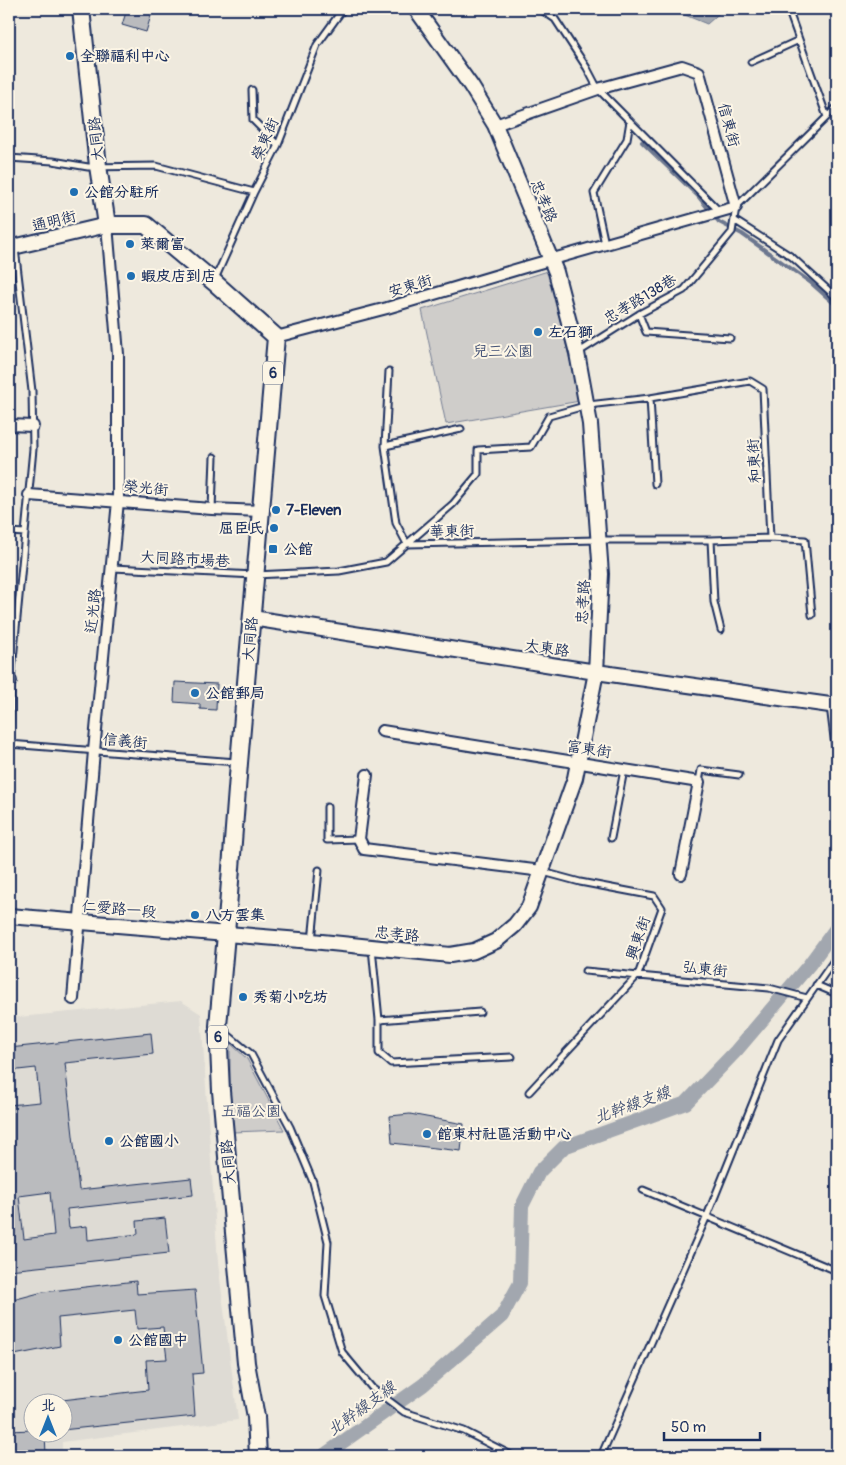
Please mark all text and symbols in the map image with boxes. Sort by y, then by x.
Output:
place label: 全聯福利中心 [80,47,170,66]
marker: 全聯福利中心 [64,50,76,62]
street label: 信東街 [714,101,744,149]
street label: 榮東街 [248,115,283,164]
street label: 大同路 [85,116,108,162]
street label: 忠孝路 [526,177,561,226]
place label: 公館分駐所 [84,183,159,202]
marker: 公館分駐所 [68,186,80,198]
street label: 通明街 [30,207,78,236]
place label: 萊爾富 [140,235,185,254]
marker: 萊爾富 [124,238,136,250]
place label: 蝦皮店到店 [141,267,216,286]
marker: 蝦皮店到店 [125,270,137,282]
street label: 忠孝路138巷 [600,270,680,329]
street label: 安東街 [386,271,434,302]
place label: 左石獅 [548,323,593,342]
marker: 左石獅 [532,326,544,338]
park label: 兒三公園 [473,342,533,361]
road number: 6 [263,362,283,384]
street label: 和東街 [744,438,765,484]
street label: 榮光街 [123,477,169,500]
place label: 7-Eleven [286,501,342,520]
marker: 7-Eleven [270,504,282,516]
place label: 屈臣氏 [219,519,264,538]
marker: 屈臣氏 [268,522,280,534]
street label: 華東街 [429,522,475,541]
place label: 公館 [283,540,313,559]
marker: 公館 [267,543,279,555]
street label: 大同路市場巷 [140,548,230,571]
street label: 忠孝路 [573,579,594,625]
street label: 近光路 [82,588,105,634]
street label: 大同路 [239,616,262,662]
street label: 大東路 [523,636,571,661]
place label: 公館郵局 [205,684,265,703]
marker: 公館郵局 [189,687,201,699]
street label: 信義街 [102,730,148,753]
street label: 富東街 [565,737,613,762]
street label: 仁愛路一段 [81,897,157,922]
place label: 八方雲集 [205,906,265,925]
marker: 八方雲集 [189,909,201,921]
street label: 興東街 [622,914,655,963]
street label: 忠孝路 [374,923,420,946]
street label: 弘東街 [682,958,728,981]
place label: 秀菊小吃坊 [253,988,328,1007]
marker: 秀菊小吃坊 [237,991,249,1003]
road number: 6 [208,1026,228,1048]
water label: 北幹線支線 [591,1082,674,1128]
park label: 五福公園 [221,1102,281,1121]
place label: 館東村社區活動中心 [437,1125,572,1144]
marker: 館東村社區活動中心 [421,1128,433,1140]
place label: 公館國小 [119,1132,179,1151]
marker: 公館國小 [103,1135,115,1147]
street label: 大同路 [217,1139,240,1185]
place label: 公館國中 [128,1331,188,1350]
marker: 公館國中 [112,1334,124,1346]
water label: 北幹線支線 [323,1377,401,1440]
north arrow [22,1392,72,1442]
text: 北 [41,1397,55,1414]
scale bar [664,1410,760,1442]
text: 50 m [671,1418,706,1437]

